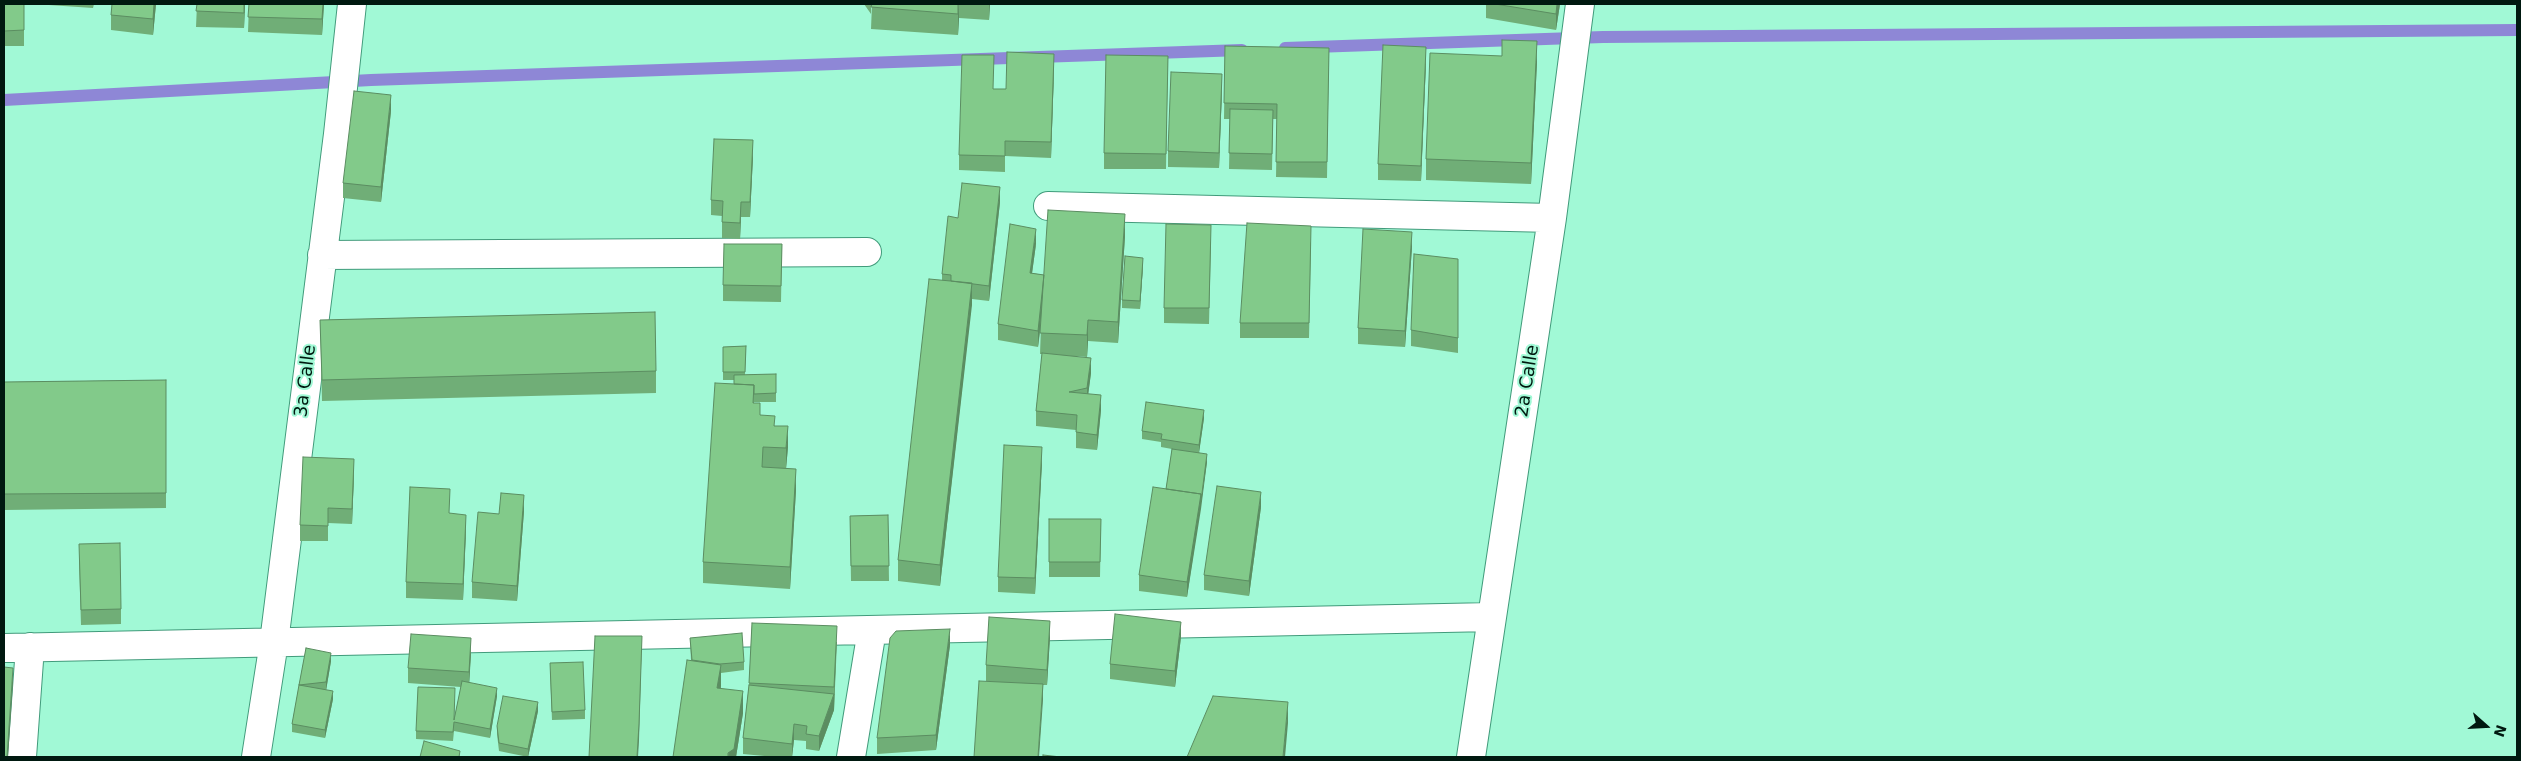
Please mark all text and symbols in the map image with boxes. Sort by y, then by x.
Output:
street label: 2a Calle [1512,343,1544,419]
street label: 3a Calle [291,344,321,418]
north arrow [2461,701,2511,751]
text: N [2491,723,2510,739]

